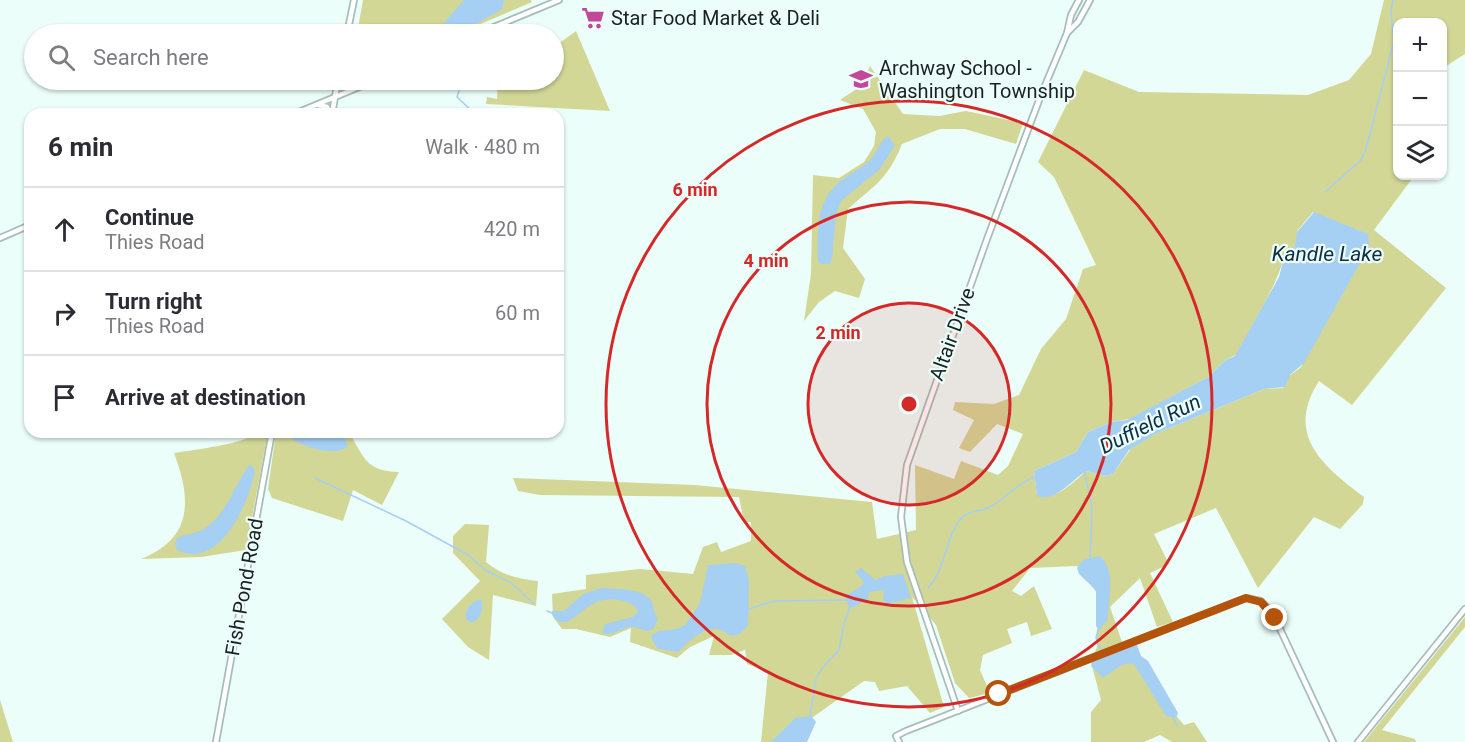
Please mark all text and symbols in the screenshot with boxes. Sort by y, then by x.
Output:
supermarket icon: Star Food Market & Deli [580,5,606,31]
place label: Star Food Market & Deli [611,6,820,30]
map controls [1393,18,1447,180]
button: + [1393,18,1447,72]
search box [24,24,564,90]
icon: search [45,41,78,74]
text: Search here [93,45,209,70]
place label: Archway School - Washington Township [879,56,1075,103]
school or university icon: Archway School - Washington Township [848,66,874,92]
button: − [1393,72,1447,126]
button: layers [1393,126,1447,180]
text: 6 min [48,132,113,162]
text: Walk · 480 m [425,135,540,159]
text: 6 min [672,179,718,200]
text: Continue [105,205,194,230]
icon: ahead [48,213,81,246]
text: 420 m [484,217,540,241]
text: Thies Road [105,230,205,254]
water label: Kandle Lake [1272,242,1382,266]
text: 4 min [743,250,789,271]
street label: Altair Drive [924,284,980,384]
text: Turn right [105,289,202,314]
icon: right [48,297,81,330]
text: 60 m [495,301,540,325]
text: Thies Road [105,314,205,338]
text: 2 min [815,322,861,343]
icon: arrive [48,381,81,414]
text: Arrive at destination [105,385,306,410]
water label: Duffield Run [1096,389,1204,459]
centre of rings [899,394,919,414]
street label: Fish Pond Road [220,516,268,658]
route end [1261,604,1287,630]
route start [985,680,1011,706]

